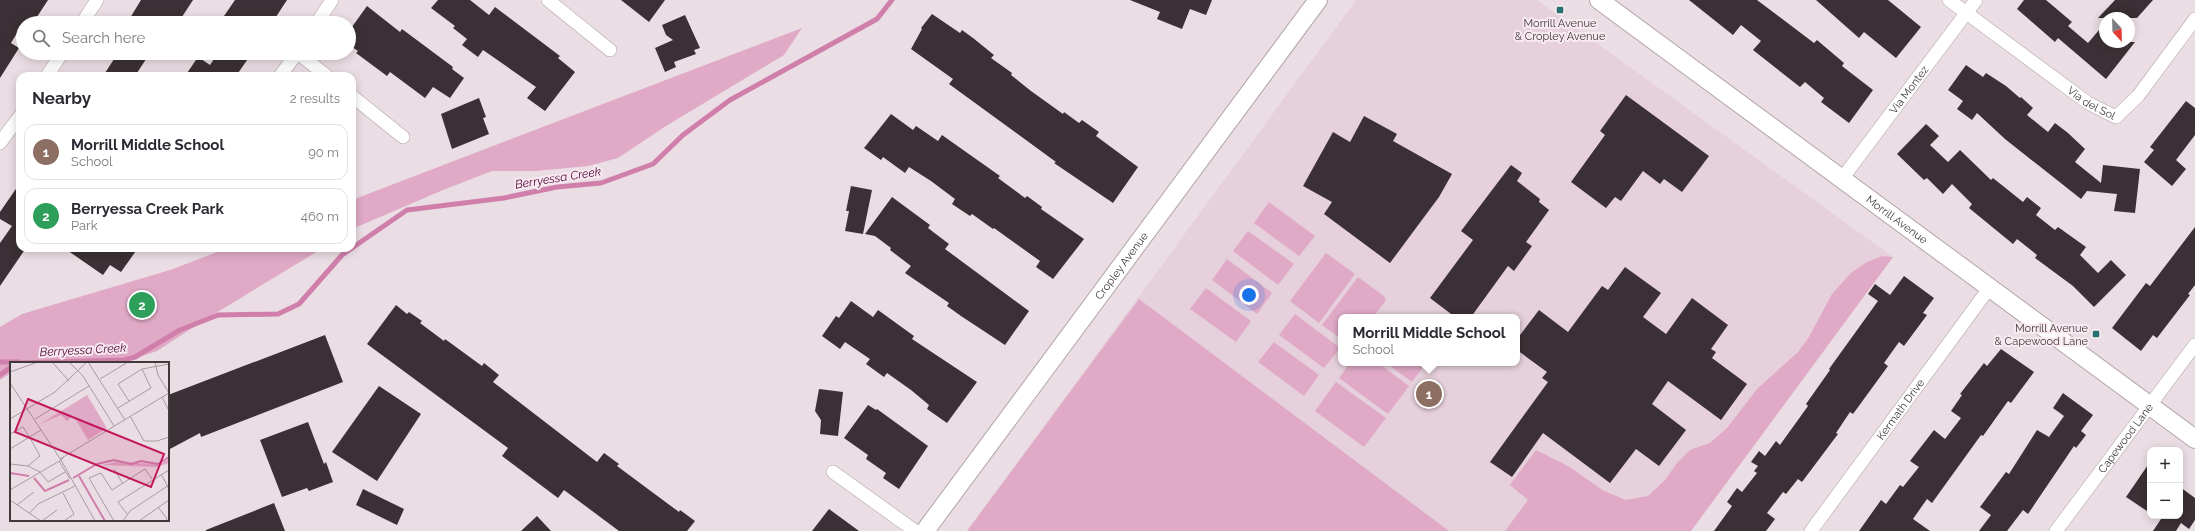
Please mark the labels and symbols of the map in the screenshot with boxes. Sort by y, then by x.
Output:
marker: Morrill Avenue & Cropley Avenue [1555,5,1565,15]
north arrow [2099,12,2135,48]
place label: Morrill Avenue & Cropley Avenue [1515,17,1606,43]
street label: Via Montez [1887,63,1932,116]
street label: Via del Sol [2065,84,2117,123]
water label: Berryessa Creek [514,164,603,192]
street label: Morrill Avenue [1863,193,1930,247]
street label: Cropley Avenue [1092,229,1151,302]
your location [1239,285,1259,305]
pin: 2 [129,290,155,320]
place label: Morrill Avenue & Capewood Lane [1994,322,2089,348]
marker: Morrill Avenue & Capewood Lane [2091,329,2101,339]
water label: Berryessa Creek [39,341,127,359]
inset map [10,362,169,521]
street label: Kermath Drive [1874,376,1928,443]
pin: 1 [1416,379,1442,409]
street label: Capewood Lane [2096,401,2156,476]

